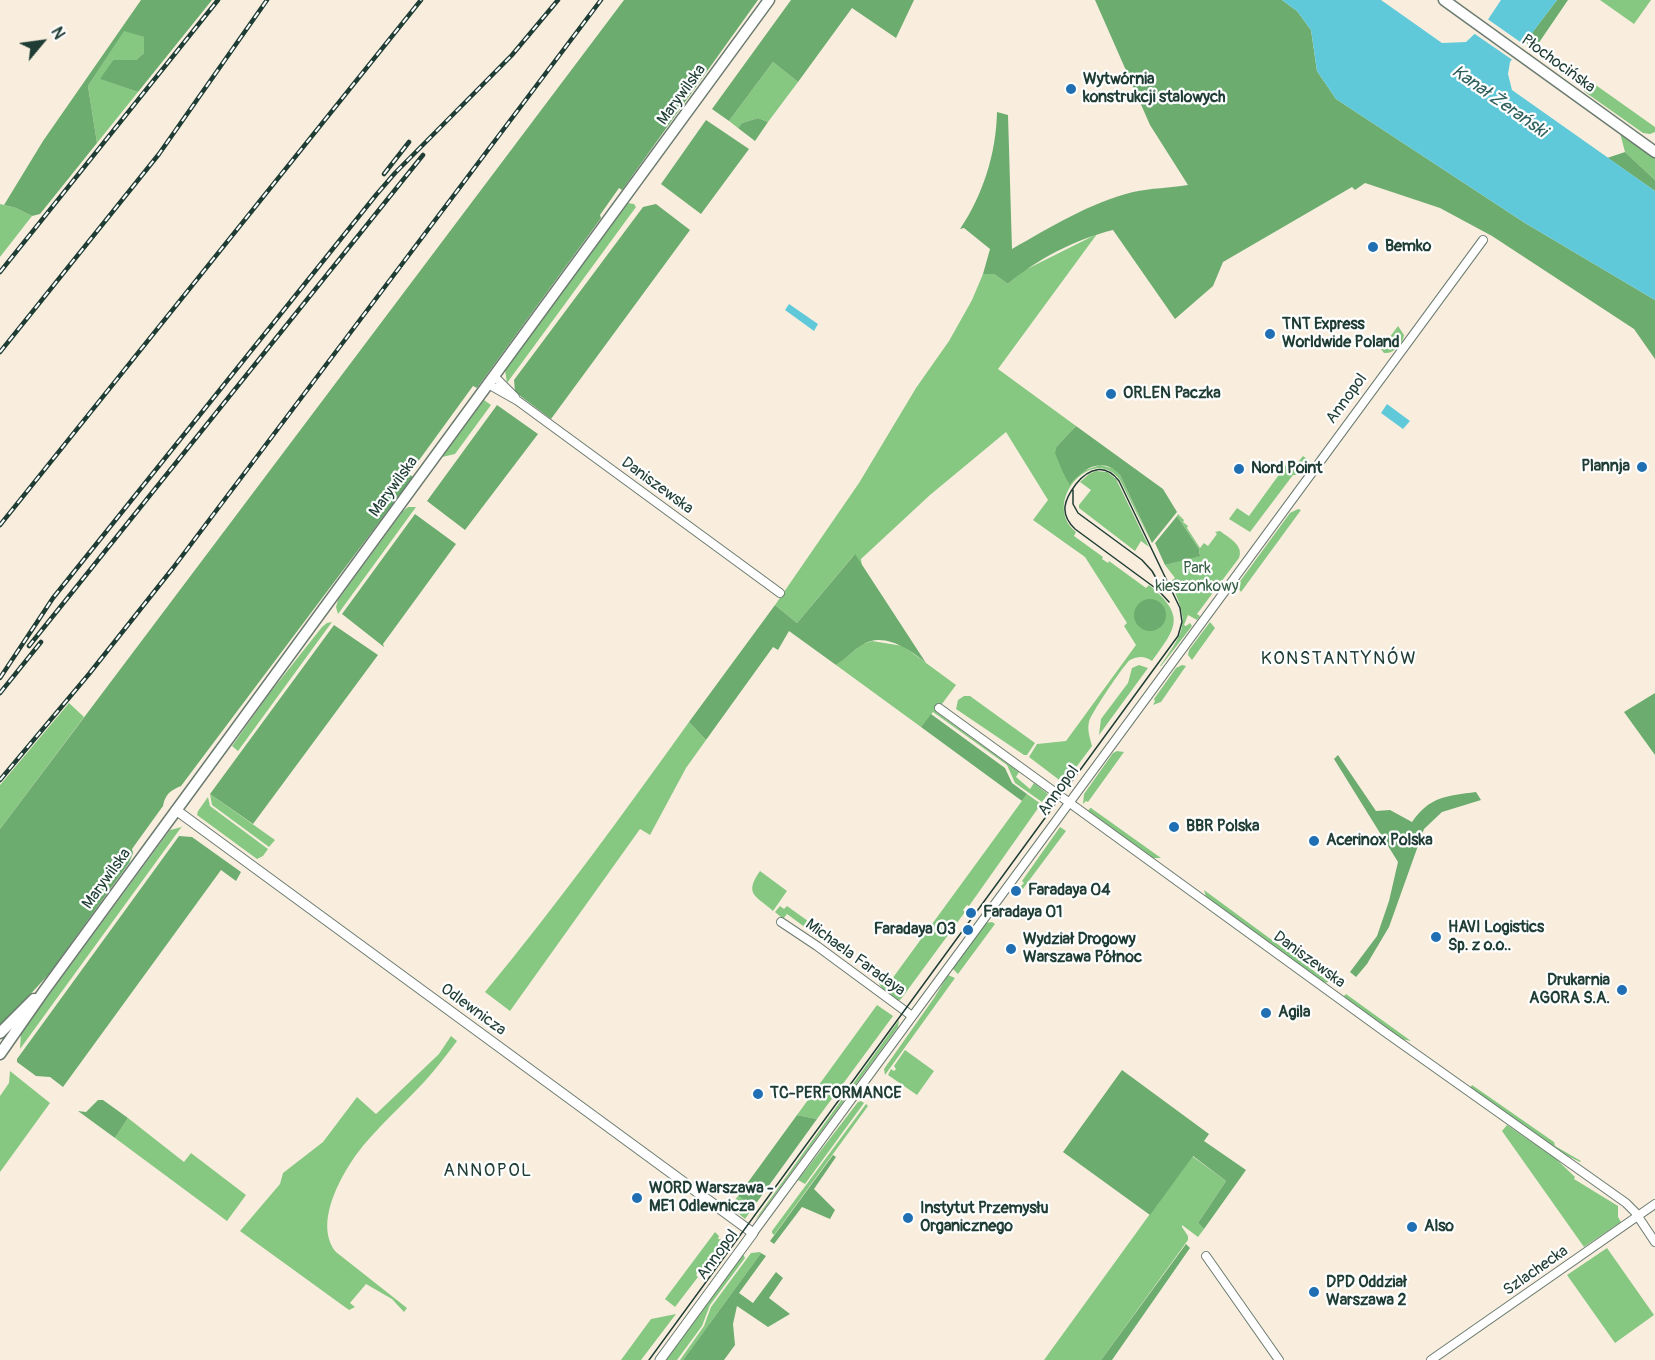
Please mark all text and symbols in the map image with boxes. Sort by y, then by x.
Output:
north arrow [12,12,72,72]
text: N [46,24,69,43]
street label: Płochocińska [1517,31,1599,97]
street label: Marywilska [654,61,710,129]
water label: Kanał Żerański [1447,61,1551,143]
place label: Wytwórnia konstrukcji stalowych [1083,70,1226,108]
marker: Wytwórnia konstrukcji stalowych [1064,82,1078,96]
place label: Bemko [1385,237,1431,257]
marker: Bemko [1366,240,1380,254]
place label: TNT Express Worldwide Poland [1282,315,1400,353]
marker: TNT Express Worldwide Poland [1263,327,1277,341]
street label: Annopol [1322,370,1372,428]
place label: ORLEN Paczka [1123,384,1221,404]
marker: ORLEN Paczka [1104,387,1118,401]
street label: Marywilska [366,453,422,521]
street label: Daniszewska [617,453,697,519]
place label: Plannja [1581,457,1630,477]
place label: Nord Point [1251,459,1323,479]
marker: Plannja [1635,460,1649,474]
marker: Nord Point [1232,462,1246,476]
park label: Park kieszonkowy [1155,559,1239,597]
district label: KONSTANTYNÓW [1261,648,1417,670]
street label: Annopol [1034,762,1084,820]
place label: BBR Polska [1186,817,1259,837]
marker: BBR Polska [1167,820,1181,834]
place label: Acerinox Polska [1326,831,1433,851]
marker: Acerinox Polska [1307,834,1321,848]
street label: Marywilska [79,845,135,913]
place label: Faradaya 04 [1028,881,1110,901]
marker: Faradaya 04 [1009,884,1023,898]
place label: Faradaya 01 [983,903,1062,923]
marker: Faradaya 01 [964,906,978,920]
street label: Michaela Faradaya [801,915,909,1001]
place label: HAVI Logistics Sp. z o.o.. [1448,918,1544,956]
place label: Faradaya 03 [874,920,956,940]
marker: Faradaya 03 [961,923,975,937]
street label: Daniszewska [1269,927,1349,993]
place label: Wydział Drogowy Warszawa Północ [1023,930,1142,968]
marker: HAVI Logistics Sp. z o.o.. [1429,930,1443,944]
marker: Wydział Drogowy Warszawa Północ [1004,942,1018,956]
place label: Drukarnia AGORA S.A. [1529,971,1610,1009]
street label: Odlewnicza [436,980,510,1040]
marker: Drukarnia AGORA S.A. [1615,983,1629,997]
place label: Agila [1278,1003,1311,1023]
marker: Agila [1259,1006,1273,1020]
place label: TC-PERFORMANCE [770,1084,902,1104]
marker: TC-PERFORMANCE [751,1087,765,1101]
district label: ANNOPOL [443,1160,533,1182]
place label: WORD Warszawa - ME1 Odlewnicza [649,1179,774,1217]
marker: WORD Warszawa - ME1 Odlewnicza [630,1191,644,1205]
place label: Instytut Przemysłu Organicznego [920,1199,1049,1237]
marker: Instytut Przemysłu Organicznego [901,1211,915,1225]
place label: Also [1424,1217,1454,1237]
marker: Also [1405,1220,1419,1234]
street label: Annopol [693,1226,743,1284]
street label: Szlachecka [1500,1242,1572,1300]
place label: DPD Oddział Warszawa 2 [1326,1273,1407,1311]
marker: DPD Oddział Warszawa 2 [1307,1285,1321,1299]

